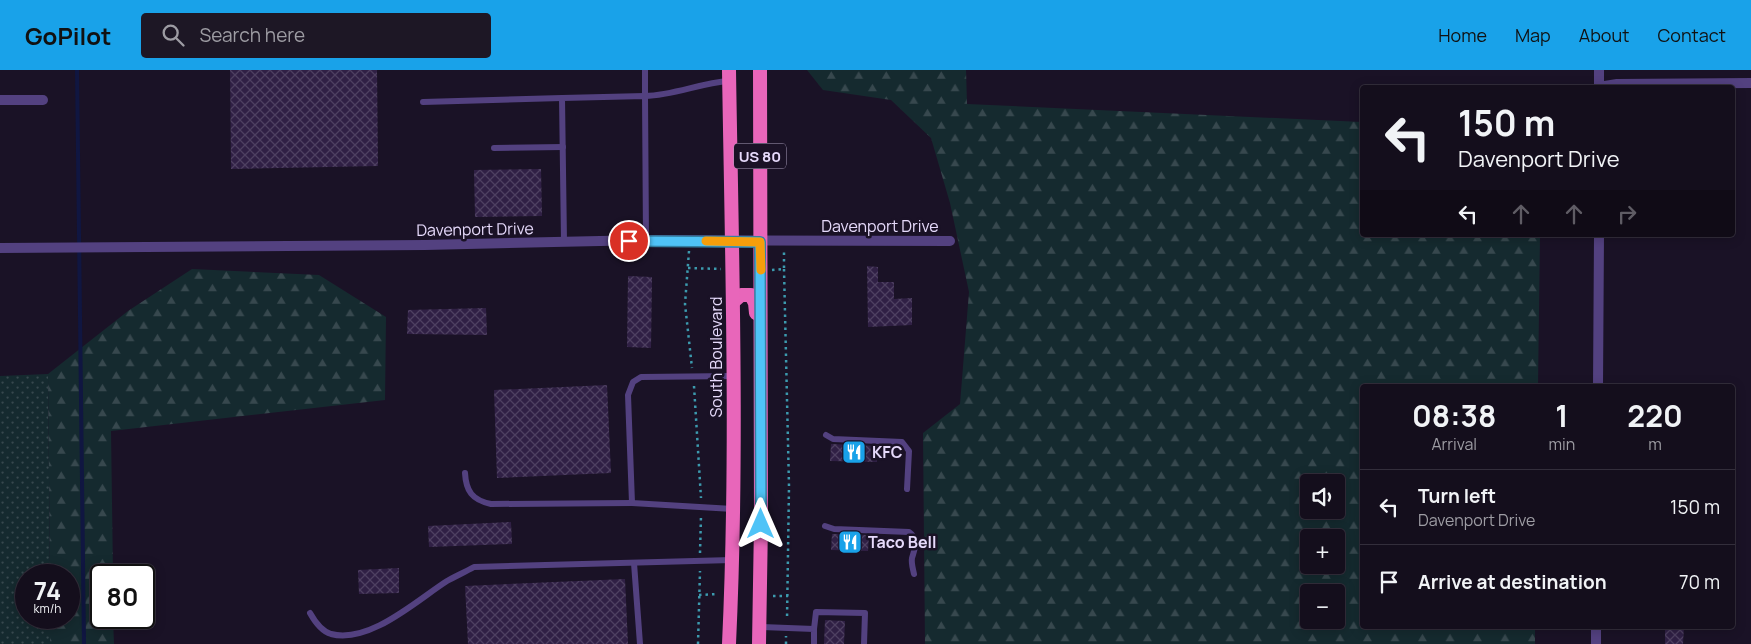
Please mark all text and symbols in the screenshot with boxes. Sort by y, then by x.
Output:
search box [141,13,491,58]
text: GoPilot [25,19,111,52]
icon: search [159,21,187,49]
text: Search here [199,22,305,48]
text: Home [1438,23,1487,47]
text: Map [1515,23,1551,47]
text: About [1579,23,1629,47]
text: Contact [1657,23,1726,47]
text: 150 m [1458,99,1555,147]
icon: left [1375,105,1440,170]
road number: US 80 [734,144,786,168]
text: Davenport Drive [1458,144,1620,174]
icon: left [1454,200,1482,228]
icon: ahead [1507,200,1535,228]
icon: ahead [1560,200,1588,228]
icon: right [1613,200,1641,228]
street label: Davenport Drive [821,215,939,237]
street label: Davenport Drive [416,217,534,241]
pin [608,220,650,262]
icon: arrive [615,227,643,255]
street label: South Boulevard [705,296,727,418]
text: 08:38 [1412,395,1496,436]
text: 1 [1555,395,1568,436]
text: 220 [1627,395,1683,436]
text: Arrival [1431,433,1477,455]
text: min [1548,433,1575,455]
text: m [1648,433,1662,455]
restaurant icon: KFC [841,439,867,465]
place label: KFC [872,441,903,463]
map controls [1300,474,1345,629]
button: sound [1300,474,1345,519]
text: Turn left [1418,483,1496,509]
icon: left [1375,493,1403,521]
text: 150 m [1670,494,1720,520]
position arrow [734,497,786,549]
text: Davenport Drive [1418,509,1535,531]
restaurant icon: Taco Bell [837,529,863,555]
button: + [1300,529,1345,574]
place label: Taco Bell [868,531,937,553]
speed limit sign: 80 [90,564,155,629]
icon: arrive [1375,568,1403,596]
text: Arrive at destination [1418,569,1607,595]
text: 70 m [1679,569,1720,595]
text: 74 [34,573,61,608]
button: − [1300,584,1345,629]
text: km/h [34,600,61,617]

